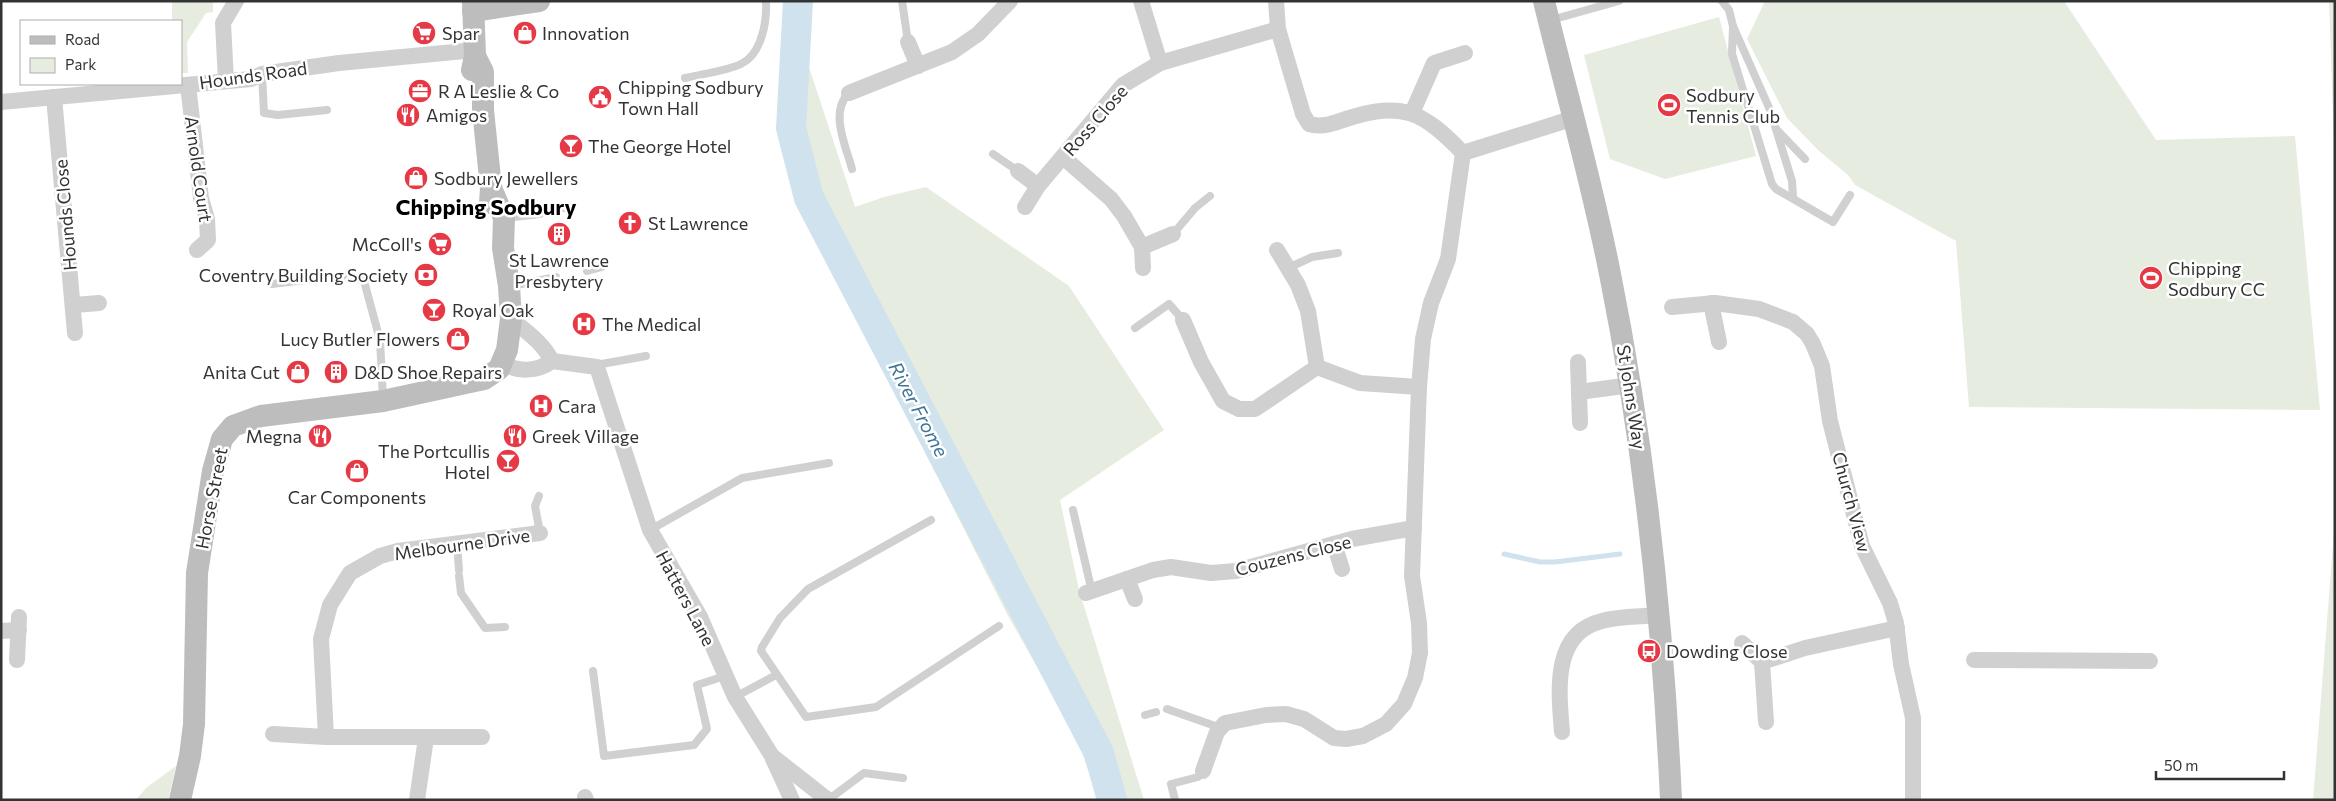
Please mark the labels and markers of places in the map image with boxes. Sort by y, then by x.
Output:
supermarket icon: Spar [411,20,437,46]
shop icon: Innovation [512,20,538,46]
place label: Spar [442,22,480,44]
place label: Innovation [542,22,630,44]
place label: Chipping Sodbury Town Hall [618,76,764,119]
office icon: R A Leslie & Co [407,78,433,104]
place label: R A Leslie & Co [438,80,559,102]
public building icon: Chipping Sodbury Town Hall [587,84,613,110]
place label: Sodbury Tennis Club [1686,84,1780,127]
sports icon: Sodbury Tennis Club [1656,92,1682,118]
restaurant icon: Amigos [395,102,421,128]
place label: Amigos [426,104,487,126]
bar icon: The George Hotel [558,133,584,159]
place label: The George Hotel [588,135,731,157]
shop icon: Sodbury Jewellers [403,165,429,191]
place label: Sodbury Jewellers [434,167,578,189]
church icon: St Lawrence [617,210,643,236]
place label: St Lawrence [648,212,748,234]
building icon: St Lawrence Presbytery [546,221,572,247]
supermarket icon: McColl's [427,231,453,257]
place label: McColl's [352,233,422,255]
place label: St Lawrence Presbytery [509,249,609,292]
place label: Chipping Sodbury CC [2168,257,2265,300]
bank icon: Coventry Building Society [413,262,439,288]
place label: Coventry Building Society [199,264,408,286]
sports icon: Chipping Sodbury CC [2138,265,2164,291]
bar icon: Royal Oak [421,297,447,323]
place label: Royal Oak [452,299,535,321]
hospital icon: The Medical [571,311,597,337]
place label: The Medical [602,313,701,335]
shop icon: Lucy Butler Flowers [445,326,471,352]
place label: Lucy Butler Flowers [280,328,440,350]
shop icon: Anita Cut [285,359,311,385]
building icon: D&D Shoe Repairs [323,359,349,385]
place label: Anita Cut [203,361,280,383]
place label: D&D Shoe Repairs [354,361,502,383]
hospital icon: Cara [528,393,554,419]
place label: Cara [558,395,596,417]
restaurant icon: Megna [307,423,333,449]
restaurant icon: Greek Village [502,423,528,449]
place label: Megna [246,425,302,447]
place label: Greek Village [532,425,639,447]
place label: The Portcullis Hotel [378,440,490,483]
bar icon: The Portcullis Hotel [495,448,521,474]
shop icon: Car Components [344,458,370,484]
place label: Car Components [288,486,426,508]
bus stop icon: Dowding Close [1636,638,1662,664]
place label: Dowding Close [1666,640,1788,662]

